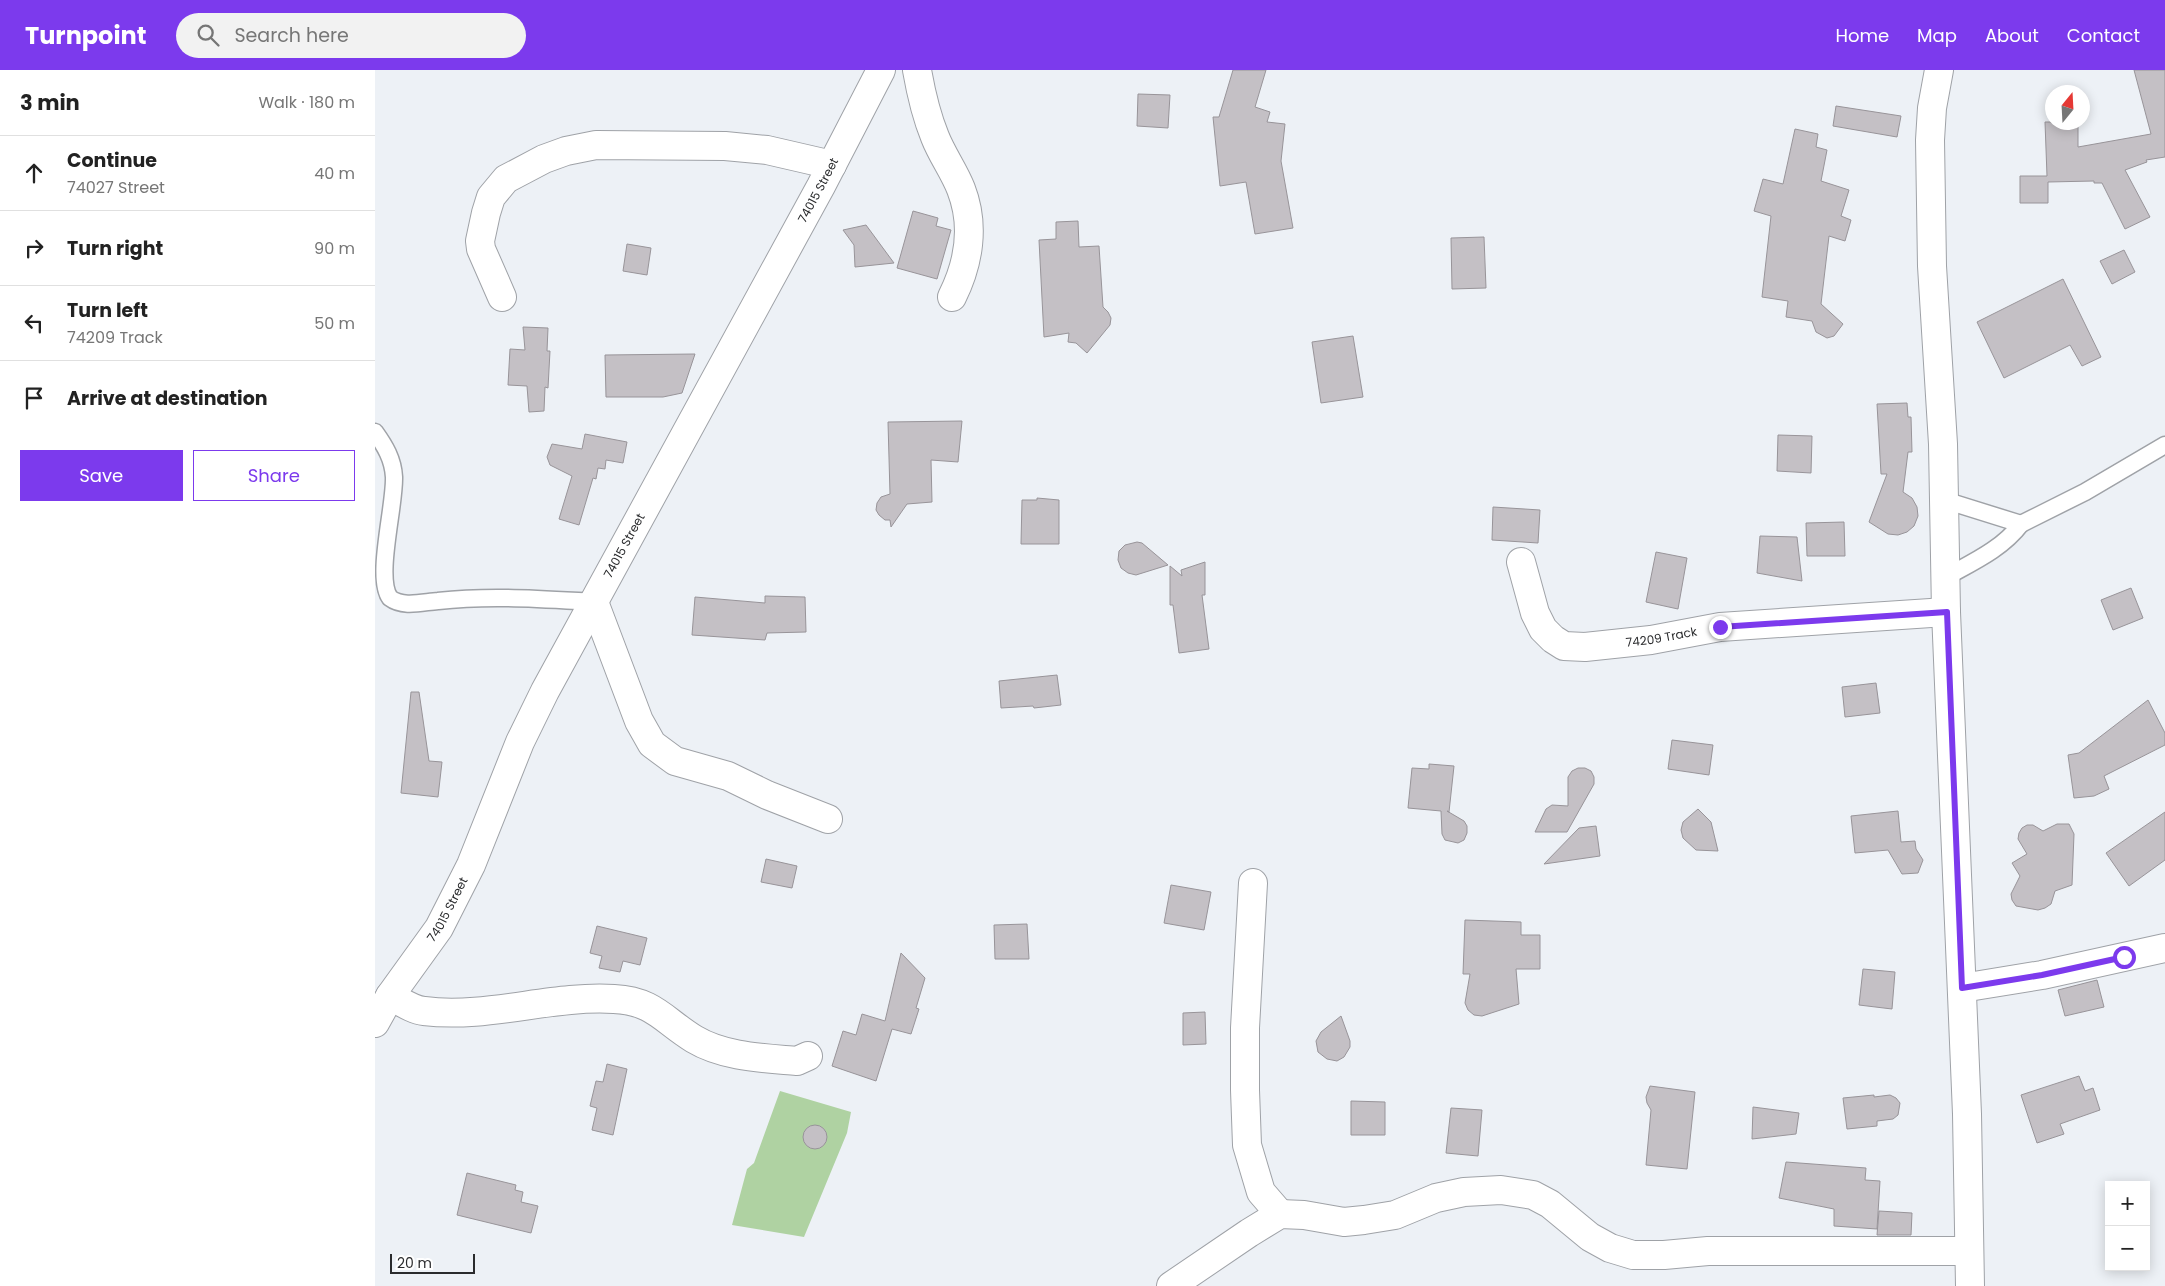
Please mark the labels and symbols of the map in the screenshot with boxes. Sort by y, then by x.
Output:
north arrow [2045,85,2090,130]
street label: 74015 Street [794,155,842,226]
street label: 74015 Street [599,510,648,581]
route end [1709,616,1732,639]
street label: 74209 Track [1625,622,1699,651]
street label: 74015 Street [423,874,472,945]
route start [2113,946,2136,969]
scale bar [390,1251,475,1274]

